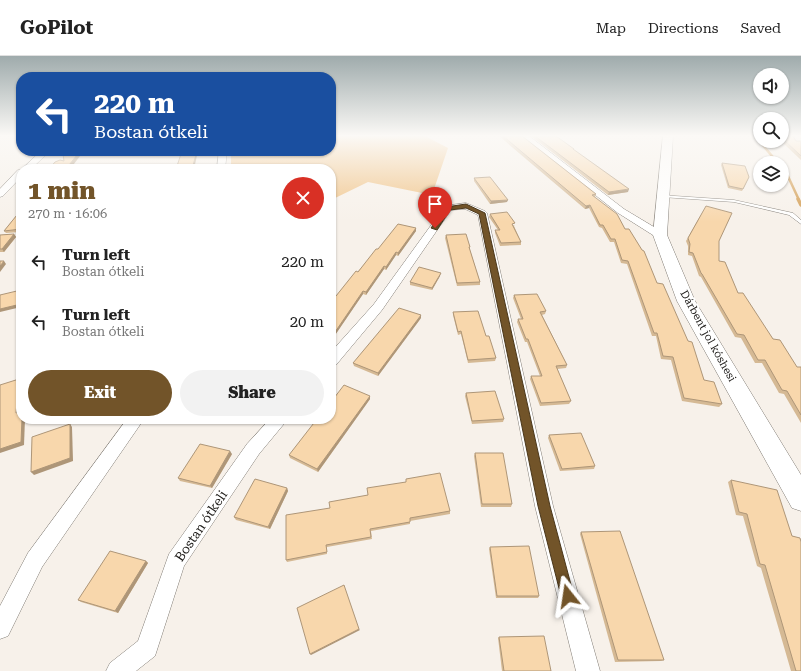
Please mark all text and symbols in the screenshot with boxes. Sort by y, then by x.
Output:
text: GoPilot [20,16,93,39]
text: Map [596,20,626,36]
text: Directions [648,20,718,36]
text: Saved [740,20,781,36]
map controls [753,68,789,192]
button: sound [753,68,789,104]
text: 220 m [94,87,175,120]
icon: left [28,88,80,140]
button: search [753,112,789,148]
text: Bostan ótkeli [94,121,208,142]
button: layers [753,156,789,192]
text: 1 min [28,177,95,205]
button: close [282,177,324,219]
pin [418,187,452,228]
icon: arrive [424,193,446,215]
text: 270 m · 16:06 [28,206,107,221]
text: Turn left [62,246,130,264]
icon: left [28,251,50,273]
text: 220 m [281,253,324,271]
text: Bostan ótkeli [62,264,144,279]
street label: Dárbent jol kóshesi [677,288,739,385]
text: Turn left [62,306,130,324]
icon: left [28,311,50,333]
text: 20 m [290,313,324,331]
text: Bostan ótkeli [62,324,144,339]
button: Exit [28,370,172,416]
button: Share [180,370,324,416]
street label: Bostan ótkeli [172,488,230,564]
position arrow [547,575,589,617]

